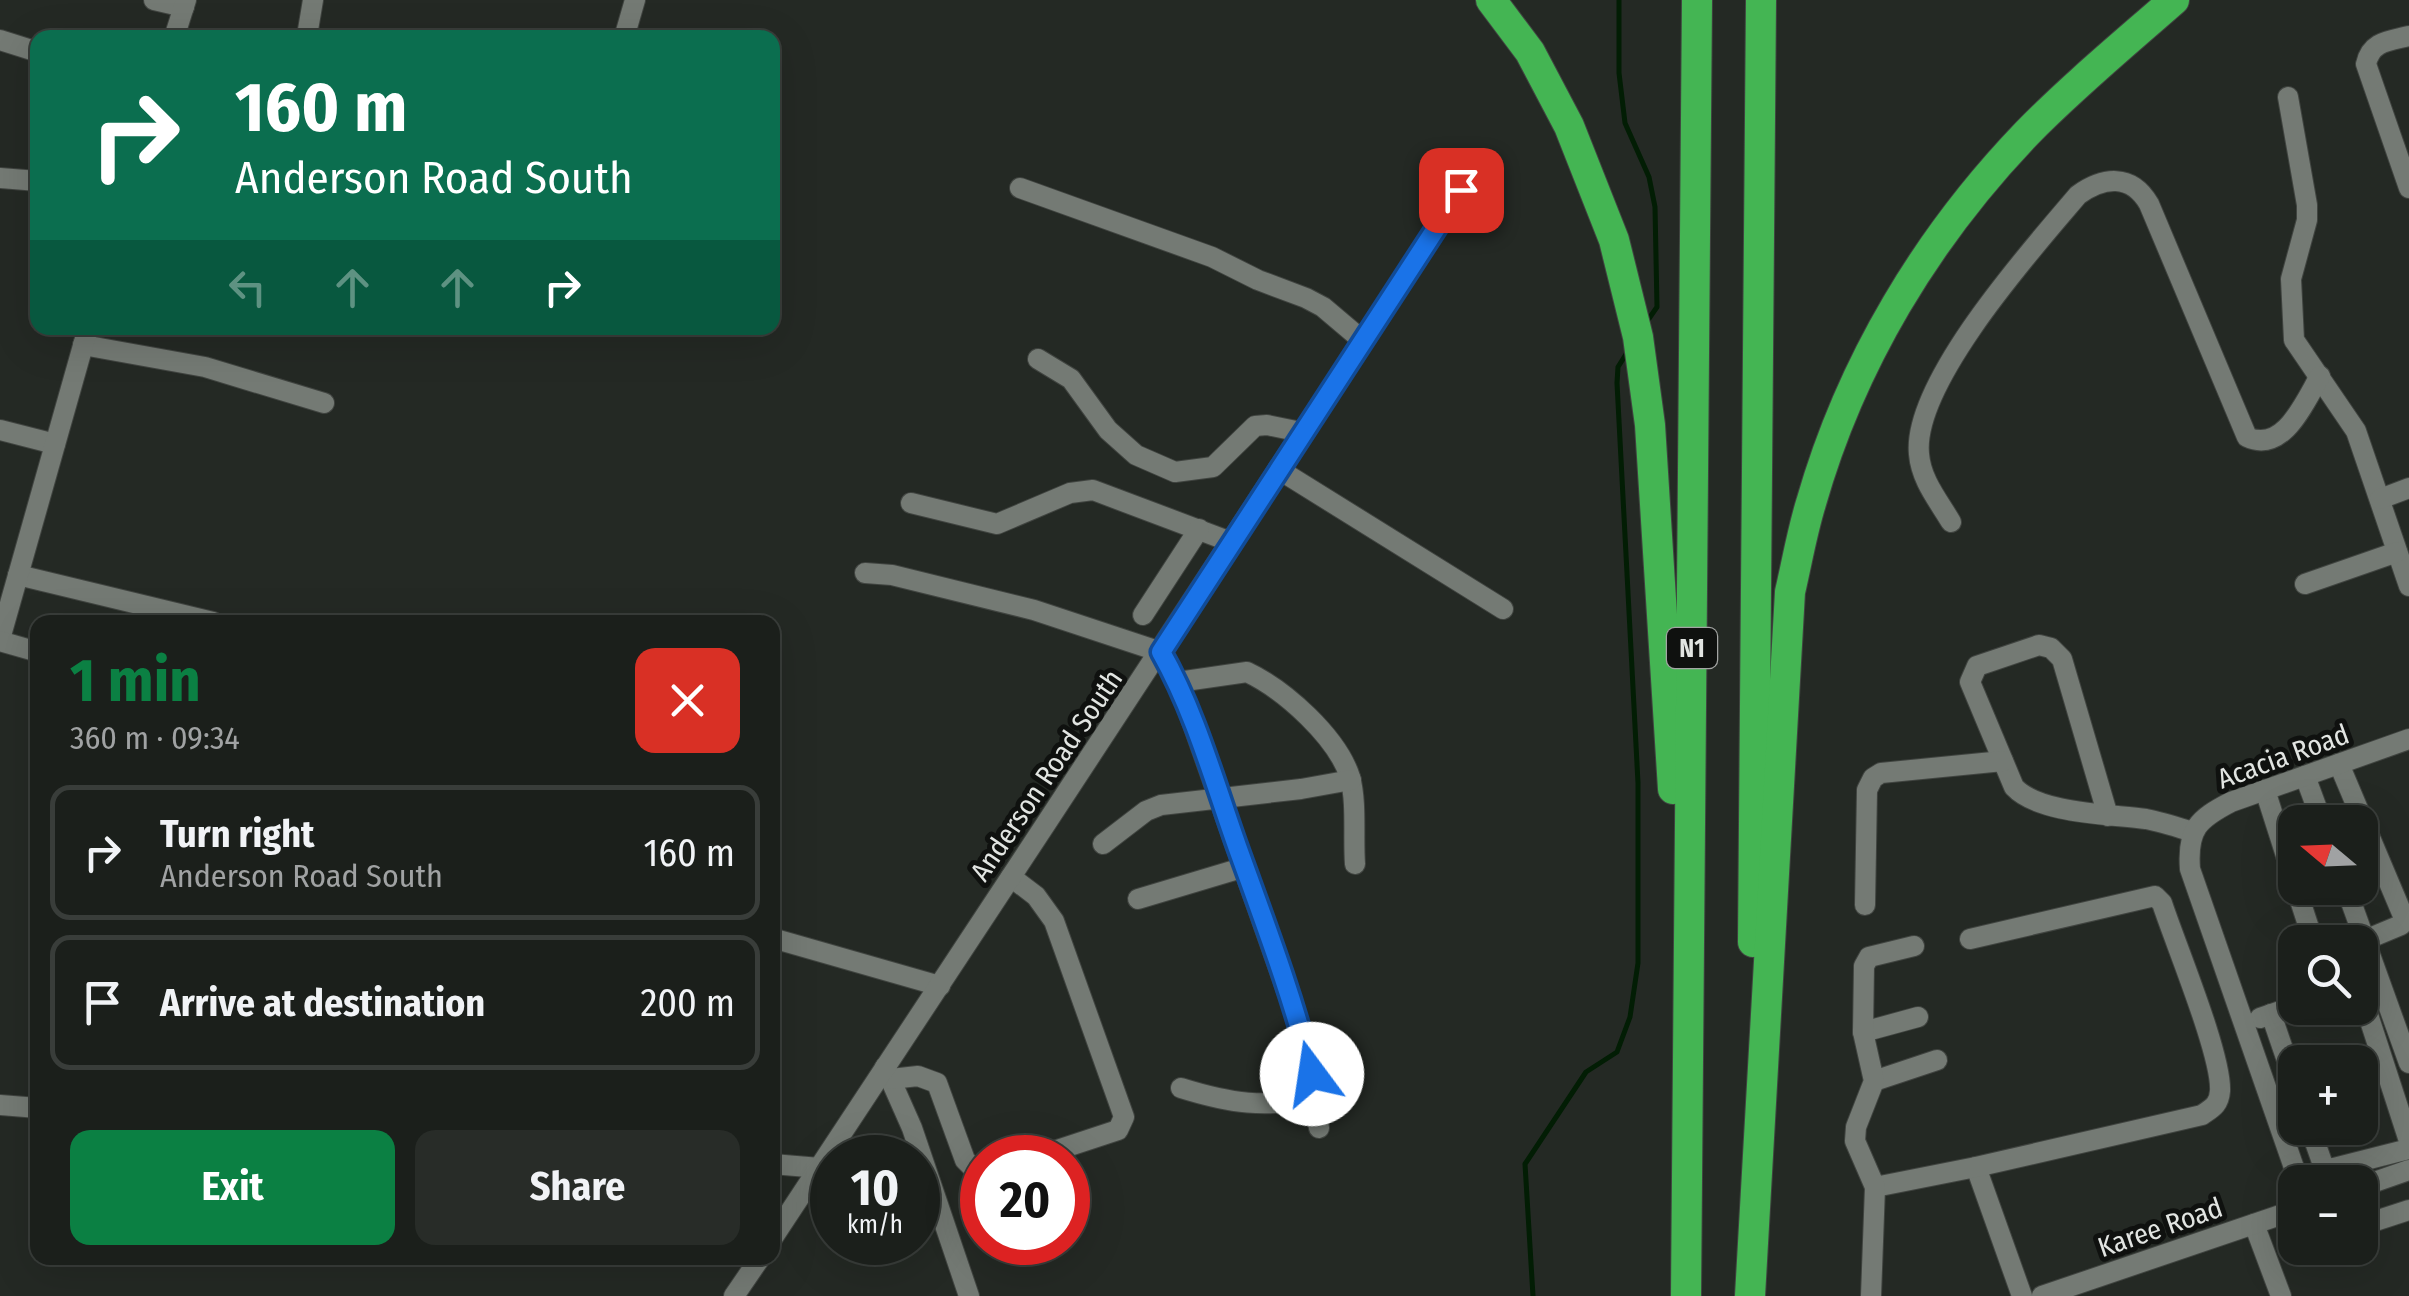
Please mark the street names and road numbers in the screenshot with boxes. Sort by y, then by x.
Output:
road number: N1 [1667,628,1717,668]
street label: Anderson Road South [964,663,1129,887]
street label: Acacia Road [2213,717,2353,795]
street label: Karee Road [2094,1191,2227,1264]

